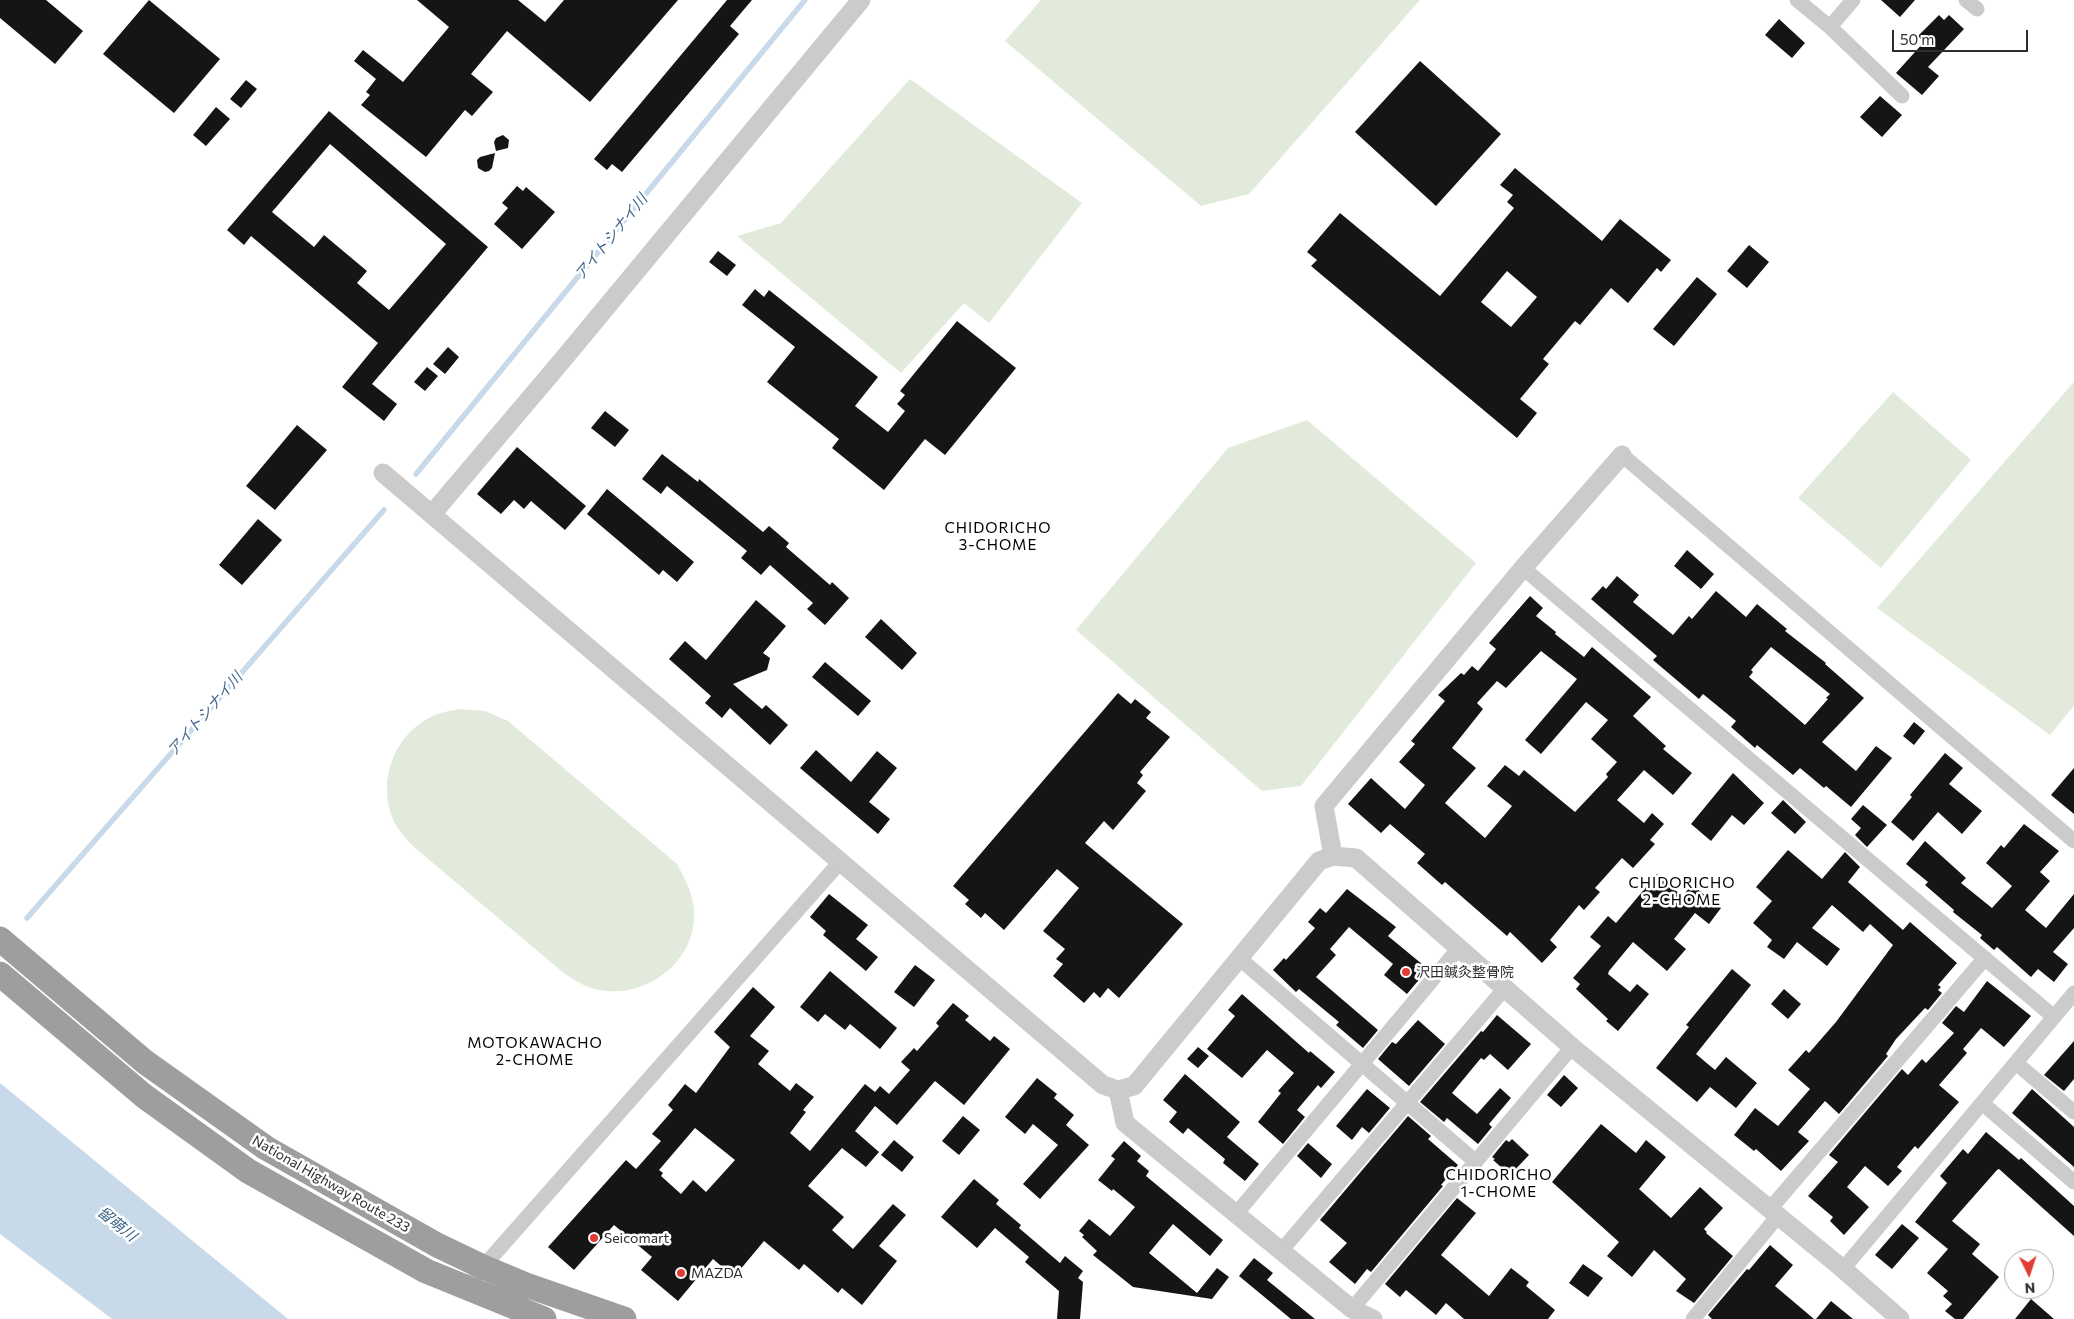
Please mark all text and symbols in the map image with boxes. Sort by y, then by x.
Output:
scale bar [1894,20,2030,52]
text: 50 m [1900,30,1934,48]
water label: アイトシナイ川 [571,191,651,283]
district label: CHIDORICHO 3-CHOME [943,519,1053,554]
water label: アイトシナイ川 [164,668,246,760]
district label: CHIDORICHO 2-CHOME [1627,874,1737,909]
place label: 沢田鍼灸整骨院 [1416,964,1514,980]
marker: 沢田鍼灸整骨院 [1400,966,1412,978]
district label: MOTOKAWACHO 2-CHOME [466,1034,604,1069]
street label: National Highway Route 233 [249,1132,413,1236]
district label: CHIDORICHO 1-CHOME [1444,1166,1554,1201]
water label: 留萌川 [94,1203,140,1245]
place label: Seicomart [604,1230,669,1246]
marker: Seicomart [588,1232,600,1244]
north arrow [2004,1249,2054,1299]
place label: MAZDA [691,1265,743,1281]
marker: MAZDA [675,1267,687,1279]
text: N [2024,1280,2036,1297]

